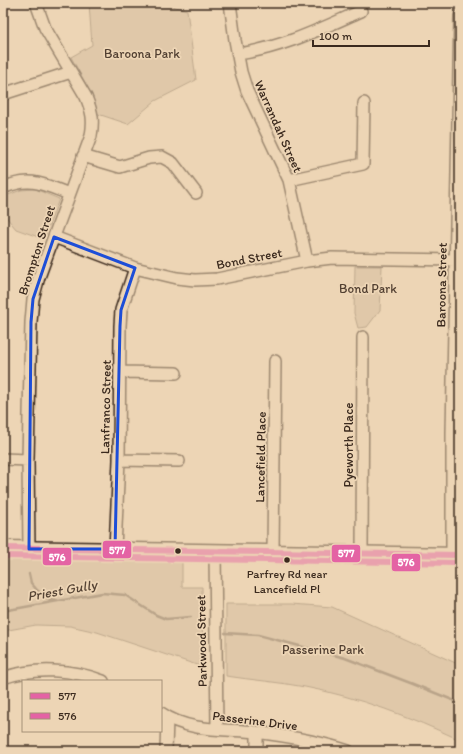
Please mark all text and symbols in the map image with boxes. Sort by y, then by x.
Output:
scale bar [313,22,429,48]
text: 100 m [319,29,352,43]
park label: Baroona Park [104,46,180,61]
street label: Warrandah Street [251,78,306,175]
street label: Brompton Street [15,203,58,297]
street label: Baroona Street [433,242,450,328]
street label: Bond Street [215,245,283,272]
park label: Bond Park [339,281,397,296]
street label: Lanfranco Street [97,359,114,454]
street label: Pyeworth Place [341,403,356,487]
street label: Lancefield Place [252,411,269,503]
line badge: 577 [102,540,132,559]
text: 577 [109,544,126,557]
line badge: 577 [331,544,361,563]
unlabelled marker [173,546,183,556]
line badge: 576 [42,547,72,566]
text: 577 [338,547,355,560]
text: 576 [48,551,66,564]
line badge: 576 [391,553,421,572]
marker: Parfrey Rd near Lancefield Pl [282,555,292,565]
text: 576 [397,556,415,569]
place label: Parfrey Rd near Lancefield Pl [247,567,327,596]
water label: Priest Gully [26,576,100,605]
street label: Parkwood Street [193,595,210,687]
park label: Passerine Park [282,642,364,657]
legend [22,680,162,732]
text: 577 [58,689,76,703]
street label: Passerine Drive [212,708,298,733]
text: 576 [58,709,77,723]

